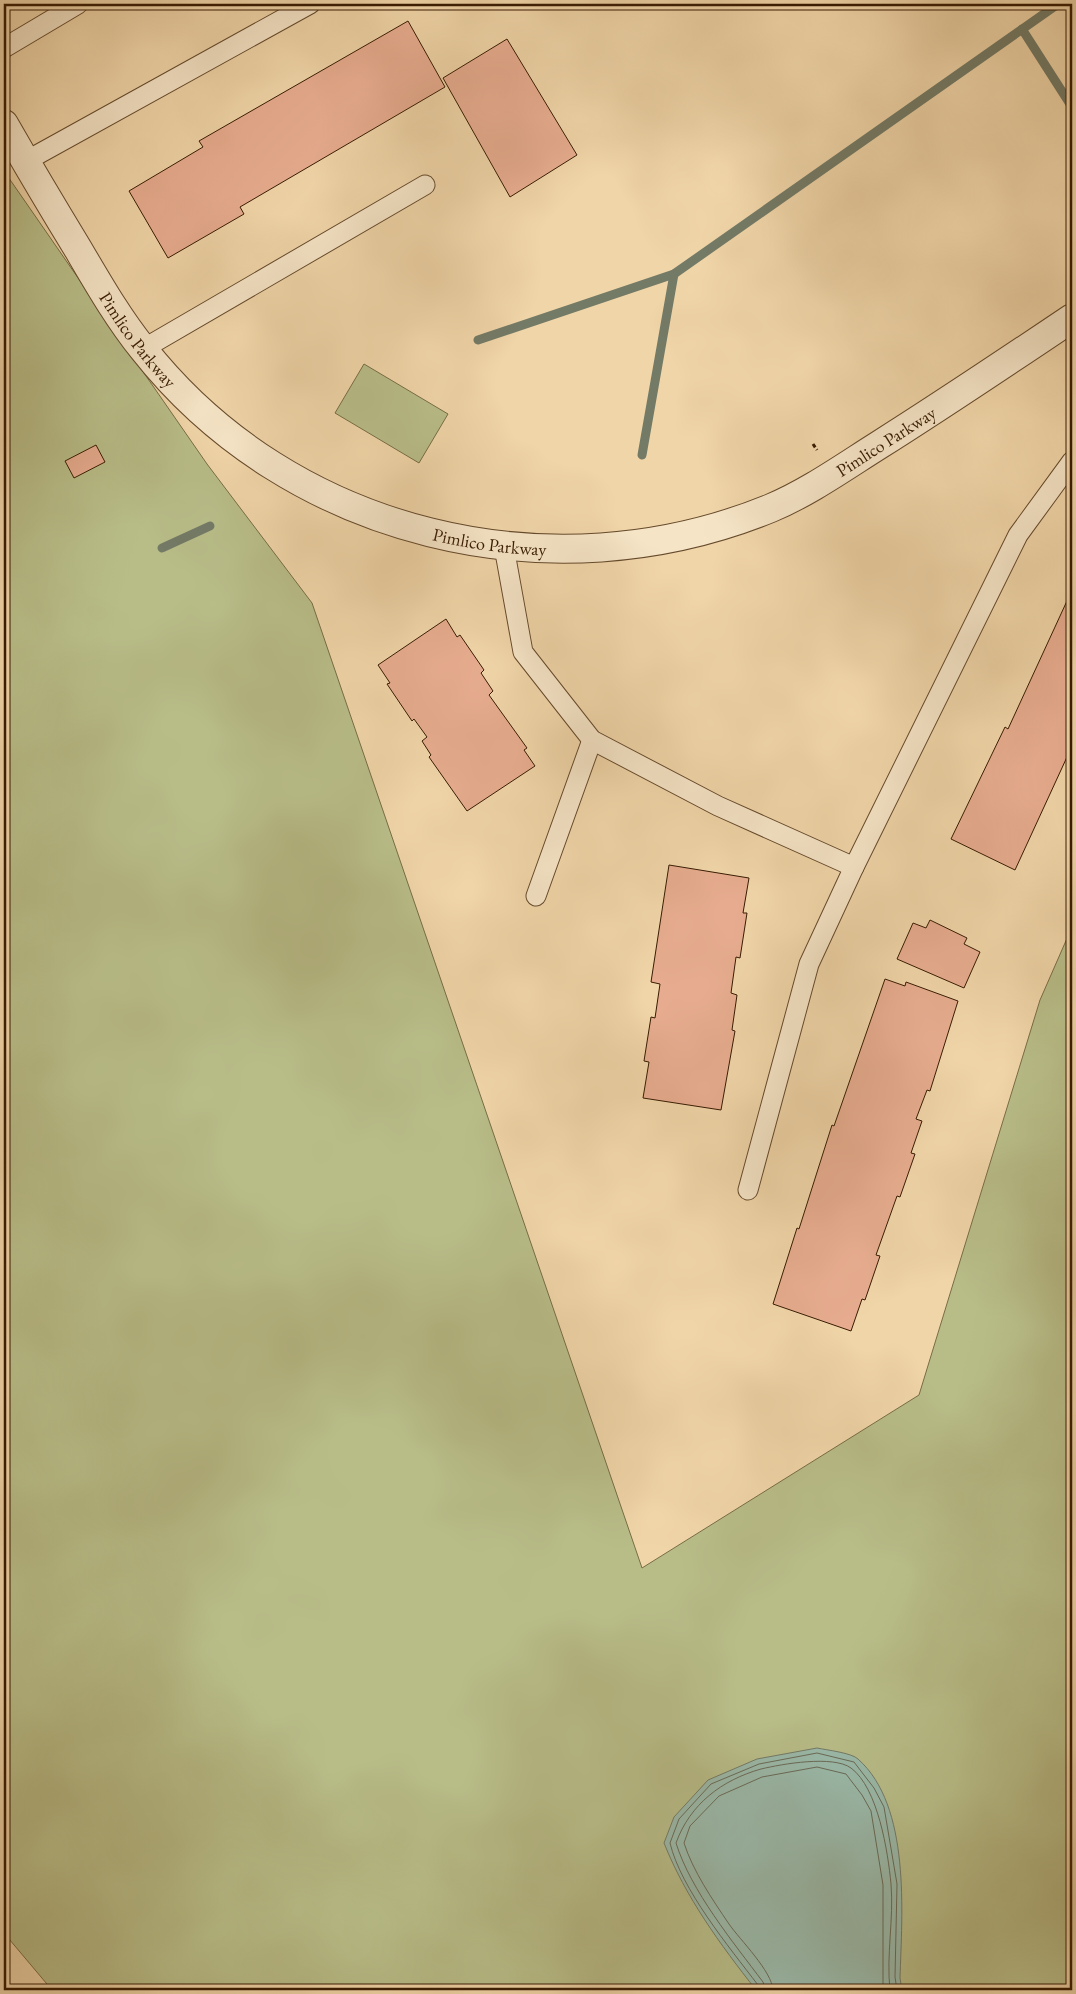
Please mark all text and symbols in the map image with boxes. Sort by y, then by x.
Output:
street label: Pimlico Parkway [95,287,182,392]
street label: Pimlico Parkway [831,400,940,481]
street label: Pimlico Parkway [431,522,547,560]

